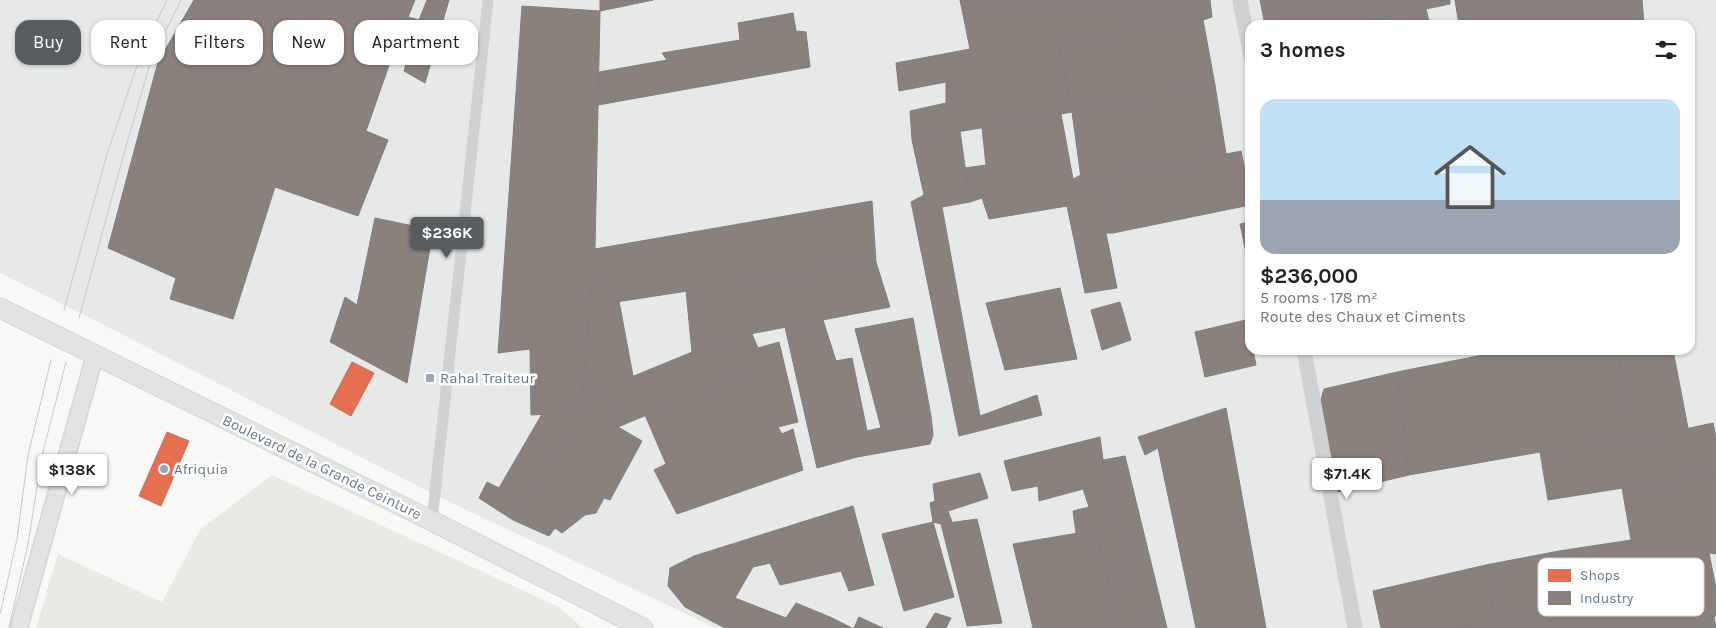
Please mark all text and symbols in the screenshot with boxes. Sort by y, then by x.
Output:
chip: Buy [15,20,81,65]
chip: Rent [91,20,165,65]
chip: Filters [175,20,263,65]
chip: New [273,20,344,65]
chip: Apartment [354,20,478,65]
icon: filters [1652,36,1680,64]
text: 3 homes [1260,38,1345,62]
icon: home [1425,132,1515,222]
pin: $236K [412,216,482,259]
text: $236K [422,223,472,242]
text: $236,000 [1260,264,1358,288]
text: 5 rooms · 178 m² [1260,288,1378,307]
text: Route des Chaux et Ciments [1260,307,1466,326]
place label: Rahal Traiteur [440,369,536,387]
marker: Rahal Traiteur [424,372,436,384]
street label: Boulevard de la Grande Ceinture [220,411,424,523]
pin: $138K [37,454,107,496]
pin: $71.4K [1306,458,1388,500]
text: $138K [48,460,96,479]
place label: Afriquia [174,460,228,478]
marker: Afriquia [158,463,170,475]
text: $71.4K [1323,464,1371,483]
legend [1538,558,1704,616]
text: Shops [1580,567,1620,584]
text: Industry [1580,590,1634,607]

